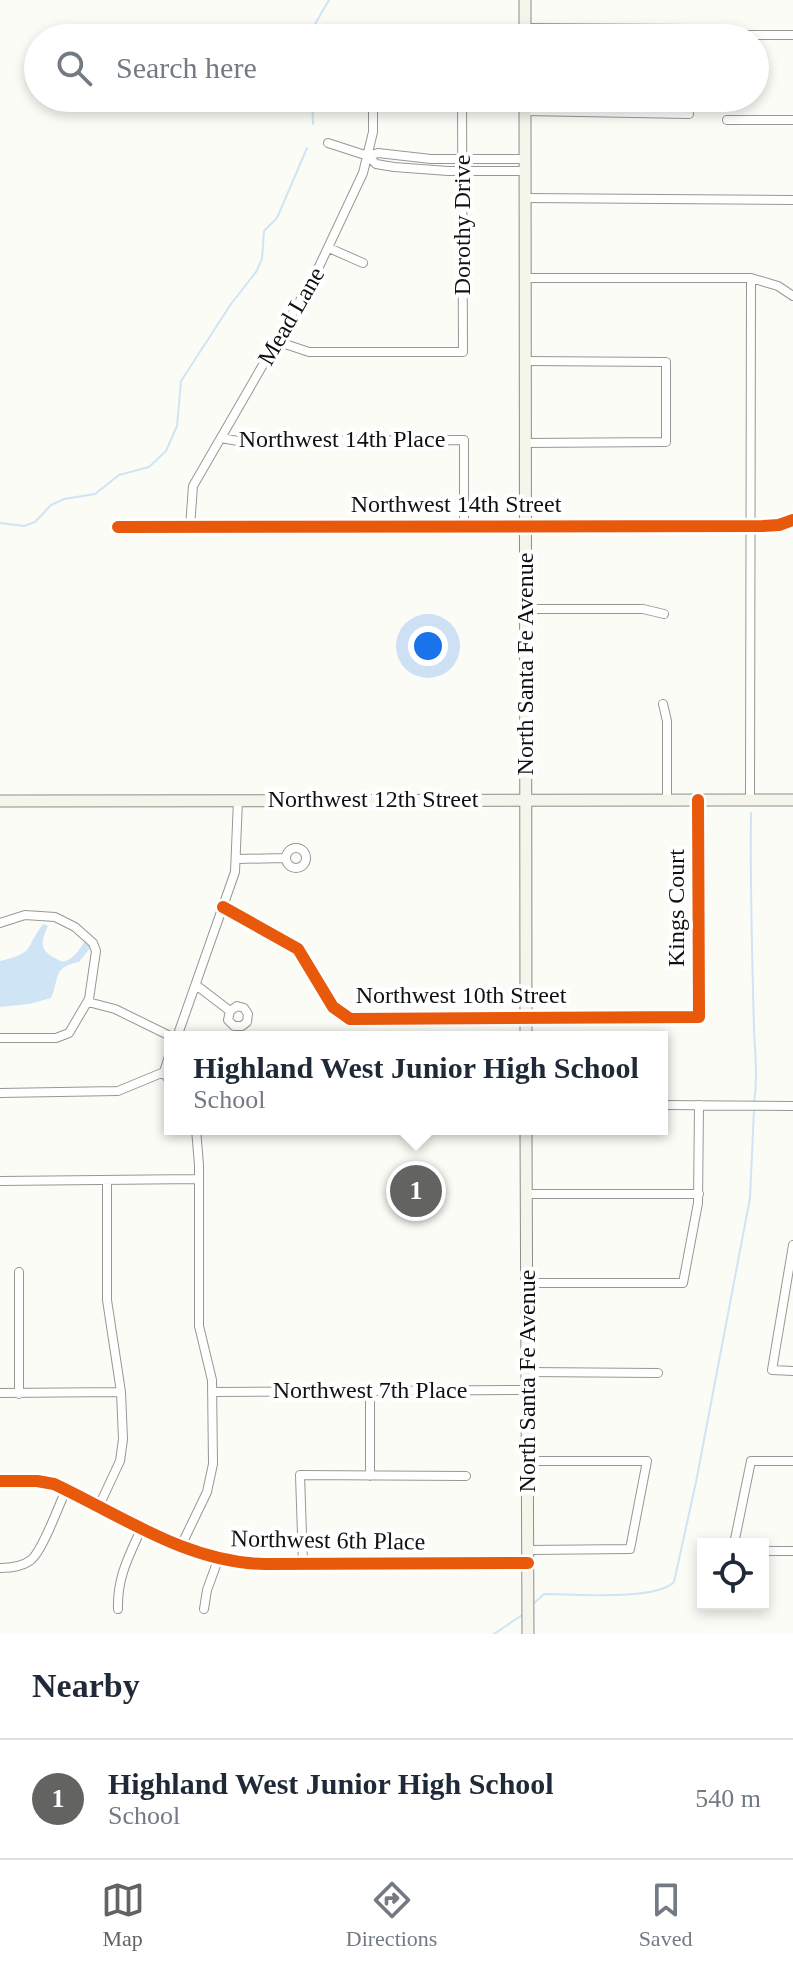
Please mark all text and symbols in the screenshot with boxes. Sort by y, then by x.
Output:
search box [24,24,769,112]
icon: search [52,46,96,90]
text: Search here [116,51,257,84]
street label: Dorothy Drive [449,155,475,295]
street label: Mead Lane [253,262,329,370]
street label: Northwest 14th Place [239,426,445,452]
street label: Northwest 14th Street [351,491,562,517]
street label: North Santa Fe Avenue [512,553,538,775]
your location [408,626,448,666]
street label: Northwest 12th Street [268,786,479,812]
street label: Kings Court [663,849,689,967]
street label: Northwest 10th Street [356,982,567,1008]
popup [164,1031,668,1135]
text: Highland West Junior High School [193,1051,639,1084]
text: School [193,1085,265,1114]
pin: 1 [390,1161,442,1221]
street label: North Santa Fe Avenue [514,1270,540,1492]
street label: Northwest 7th Place [273,1377,467,1403]
street label: Northwest 6th Place [230,1525,426,1555]
map controls [697,1538,769,1610]
button: locate [697,1538,769,1610]
text: Nearby [32,1667,140,1704]
text: Highland West Junior High School [108,1767,554,1800]
text: 1 [52,1784,65,1813]
text: 540 m [695,1784,761,1813]
text: School [108,1801,180,1830]
tab: Map [101,1878,145,1952]
tab: Directions [346,1878,437,1952]
tab: Saved [639,1878,692,1952]

